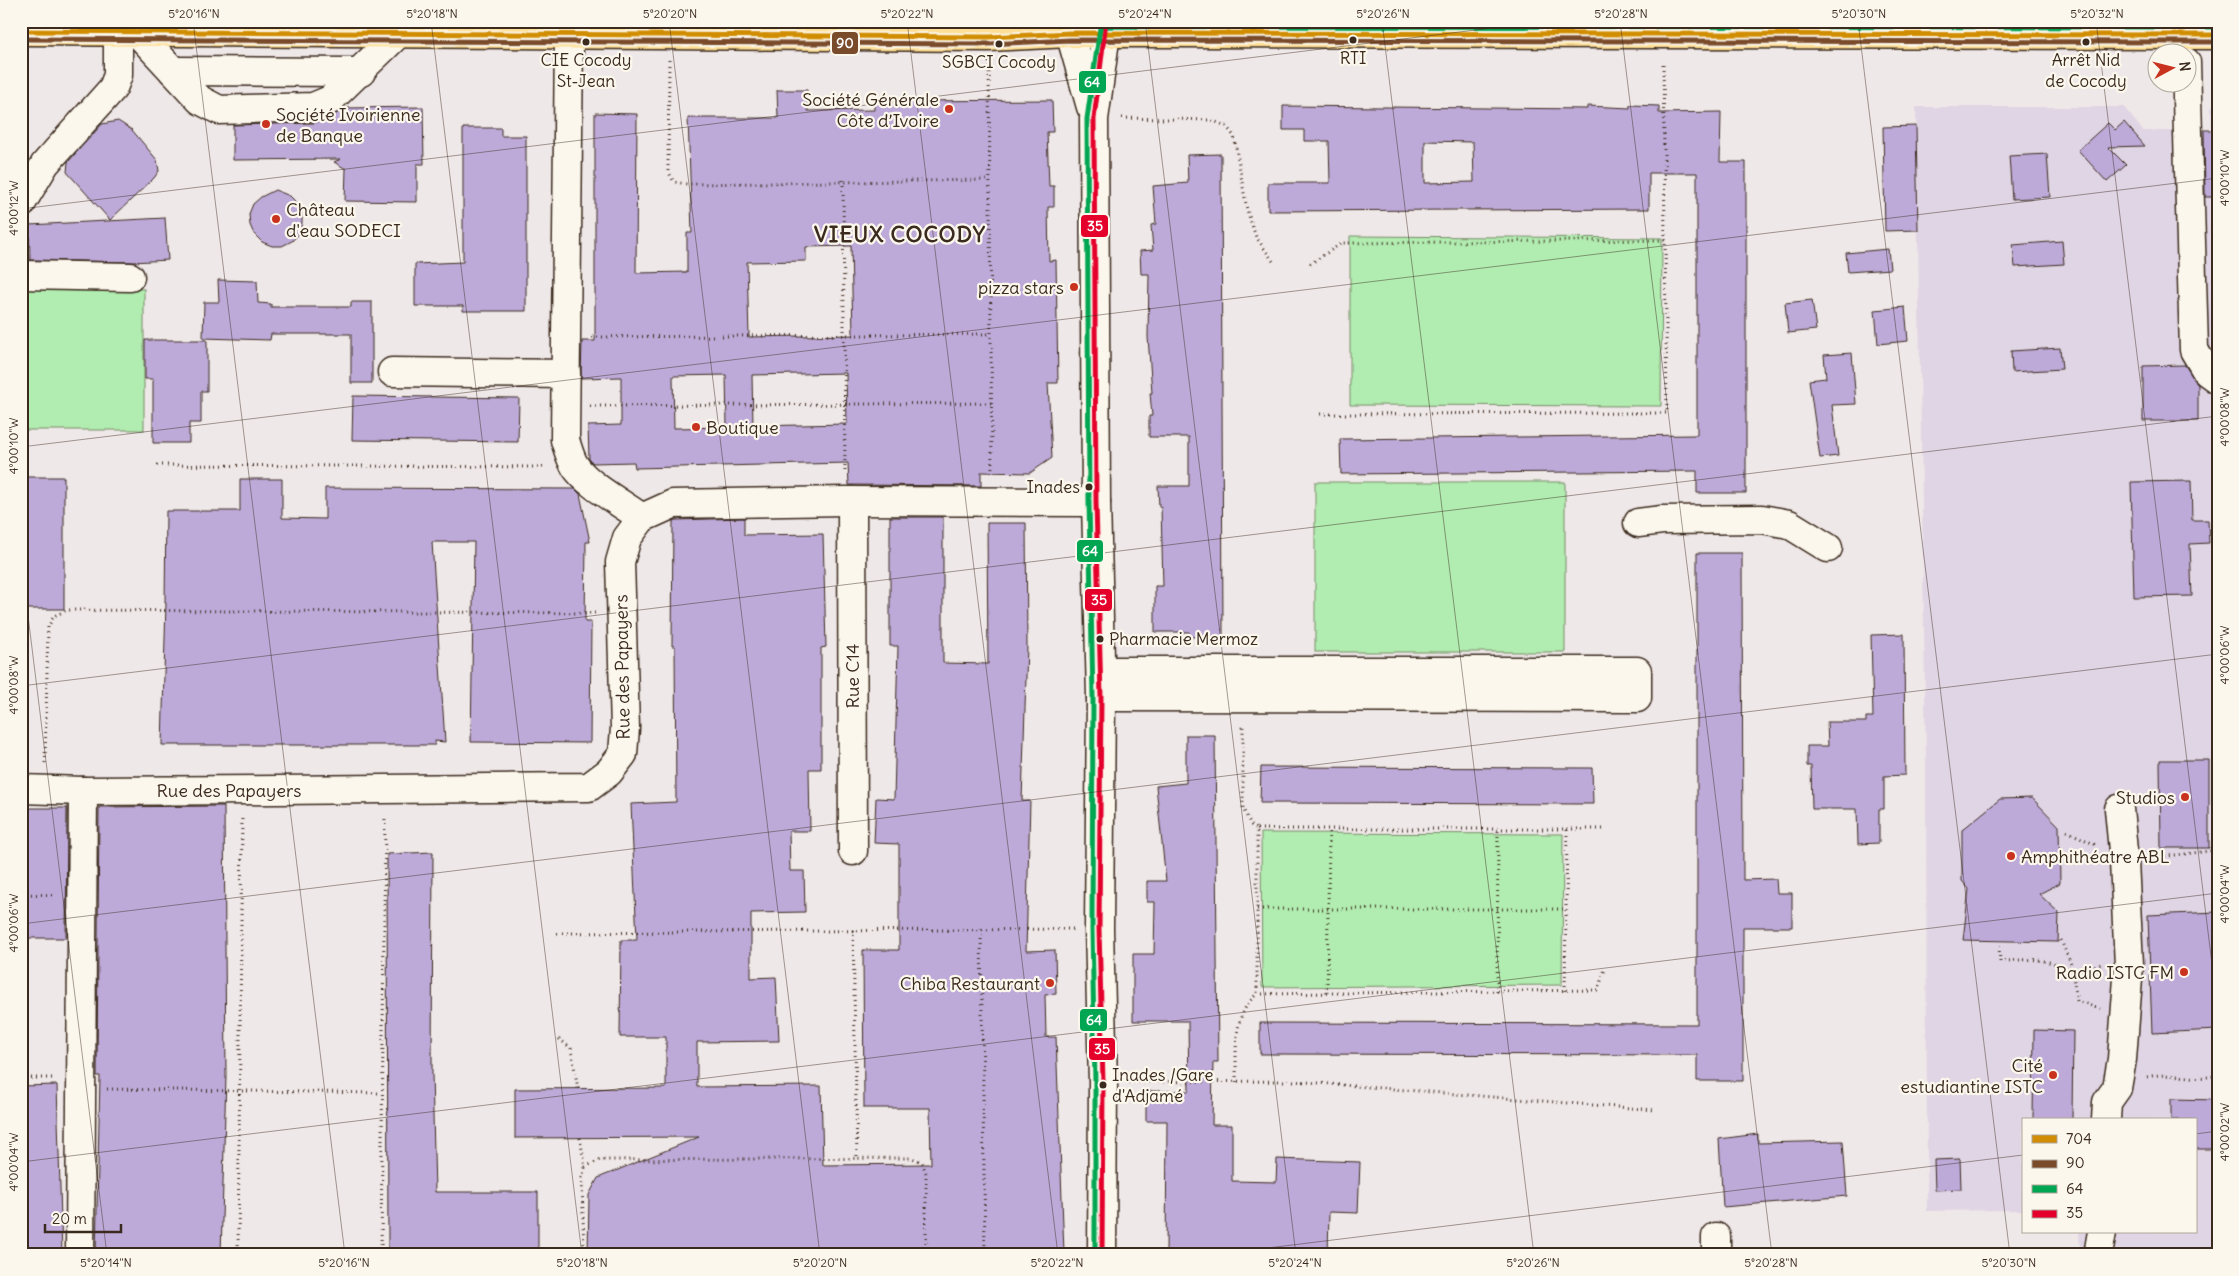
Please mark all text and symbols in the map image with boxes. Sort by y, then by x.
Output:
text: 5°20'16"N [168,6,220,21]
text: 5°20'18"N [406,6,458,21]
text: 5°20'20"N [643,6,697,21]
text: 5°20'22"N [880,6,934,21]
text: 5°20'24"N [1118,6,1172,21]
text: 5°20'26"N [1356,6,1410,21]
text: 5°20'28"N [1594,6,1648,21]
text: 5°20'30"N [1832,6,1886,21]
text: 5°20'32"N [2070,6,2124,21]
line badge: 90 [831,31,859,55]
text: 90 [836,34,854,52]
marker: RTI [1348,35,1358,45]
marker: CIE Cocody St-Jean [581,37,591,47]
marker: Arrêt Nid de Cocody [2081,37,2091,47]
marker: SGBCI Cocody [994,39,1004,49]
north arrow [2146,42,2196,92]
place label: RTI [1340,47,1366,69]
place label: CIE Cocody St-Jean [541,49,631,92]
place label: Arrêt Nid de Cocody [2045,49,2127,92]
place label: SGBCI Cocody [942,51,1056,73]
text: N [2175,61,2194,72]
line badge: 64 [1078,70,1107,94]
text: 64 [1084,73,1100,91]
place label: Société Générale Côte d’Ivoire [802,88,939,132]
place label: Société Ivoirienne de Banque [276,103,421,147]
marker: Société Générale Côte d’Ivoire [943,103,955,115]
marker: Société Ivoirienne de Banque [260,118,272,130]
text: 4°00'10"W [2217,150,2232,206]
text: 4°00'12"W [6,180,21,236]
place label: Château d'eau SODECI [286,198,401,242]
marker: Château d'eau SODECI [270,213,282,225]
line badge: 35 [1080,214,1109,238]
text: 35 [1087,217,1103,235]
district label: VIEUX COCODY [814,220,986,248]
place label: pizza stars [978,276,1064,299]
marker: pizza stars [1068,281,1080,293]
text: 4°00'08"W [2217,387,2232,446]
place label: Boutique [706,416,779,439]
text: 4°00'10"W [6,418,21,474]
marker: Boutique [690,421,702,433]
place label: Inades [1026,476,1080,498]
marker: Inades [1084,482,1094,492]
line badge: 64 [1076,539,1104,563]
text: 64 [1082,542,1098,560]
line badge: 35 [1084,588,1113,612]
text: 35 [1091,591,1107,609]
street label: Rue des Papayers [609,594,635,740]
text: 4°00'06"W [2217,625,2232,684]
place label: Pharmacie Mermoz [1109,628,1258,650]
marker: Pharmacie Mermoz [1095,634,1105,644]
street label: Rue C14 [841,644,864,708]
text: 4°00'08"W [6,655,21,714]
street label: Rue des Papayers [157,779,302,802]
place label: Studios [2116,786,2175,809]
marker: Studios [2179,791,2191,803]
place label: Amphithéatre ABL [2021,845,2170,868]
marker: Amphithéatre ABL [2005,850,2017,862]
text: 4°00'04"W [2217,864,2232,923]
text: 4°00'06"W [6,893,21,952]
place label: Radio ISTC FM [2056,961,2174,984]
marker: Radio ISTC FM [2178,966,2190,978]
place label: Chiba Restaurant [900,972,1040,995]
marker: Chiba Restaurant [1044,977,1056,989]
line badge: 64 [1079,1008,1108,1032]
text: 64 [1086,1011,1102,1029]
line badge: 35 [1088,1037,1116,1061]
text: 35 [1094,1040,1110,1058]
place label: Cité estudiantine ISTC [1900,1054,2043,1098]
place label: Inades /Gare d'Adjamé [1112,1064,1213,1107]
marker: Cité estudiantine ISTC [2047,1069,2059,1081]
marker: Inades /Gare d'Adjamé [1098,1080,1108,1090]
text: 4°00'02"W [2217,1103,2232,1161]
legend [2022,1118,2196,1234]
text: 704 [2066,1129,2092,1148]
text: 4°00'04"W [6,1132,21,1191]
text: 90 [2066,1153,2085,1172]
text: 64 [2066,1179,2084,1198]
scale bar [45,1201,121,1233]
text: 35 [2066,1203,2083,1222]
text: 20 m [52,1209,87,1228]
text: 5°20'14"N [80,1255,132,1270]
text: 5°20'16"N [318,1255,370,1270]
text: 5°20'18"N [556,1255,608,1270]
text: 5°20'20"N [793,1255,847,1270]
text: 5°20'22"N [1030,1255,1084,1270]
text: 5°20'24"N [1268,1255,1322,1270]
text: 5°20'26"N [1506,1255,1560,1270]
text: 5°20'28"N [1744,1255,1798,1270]
text: 5°20'30"N [1982,1255,2036,1270]

